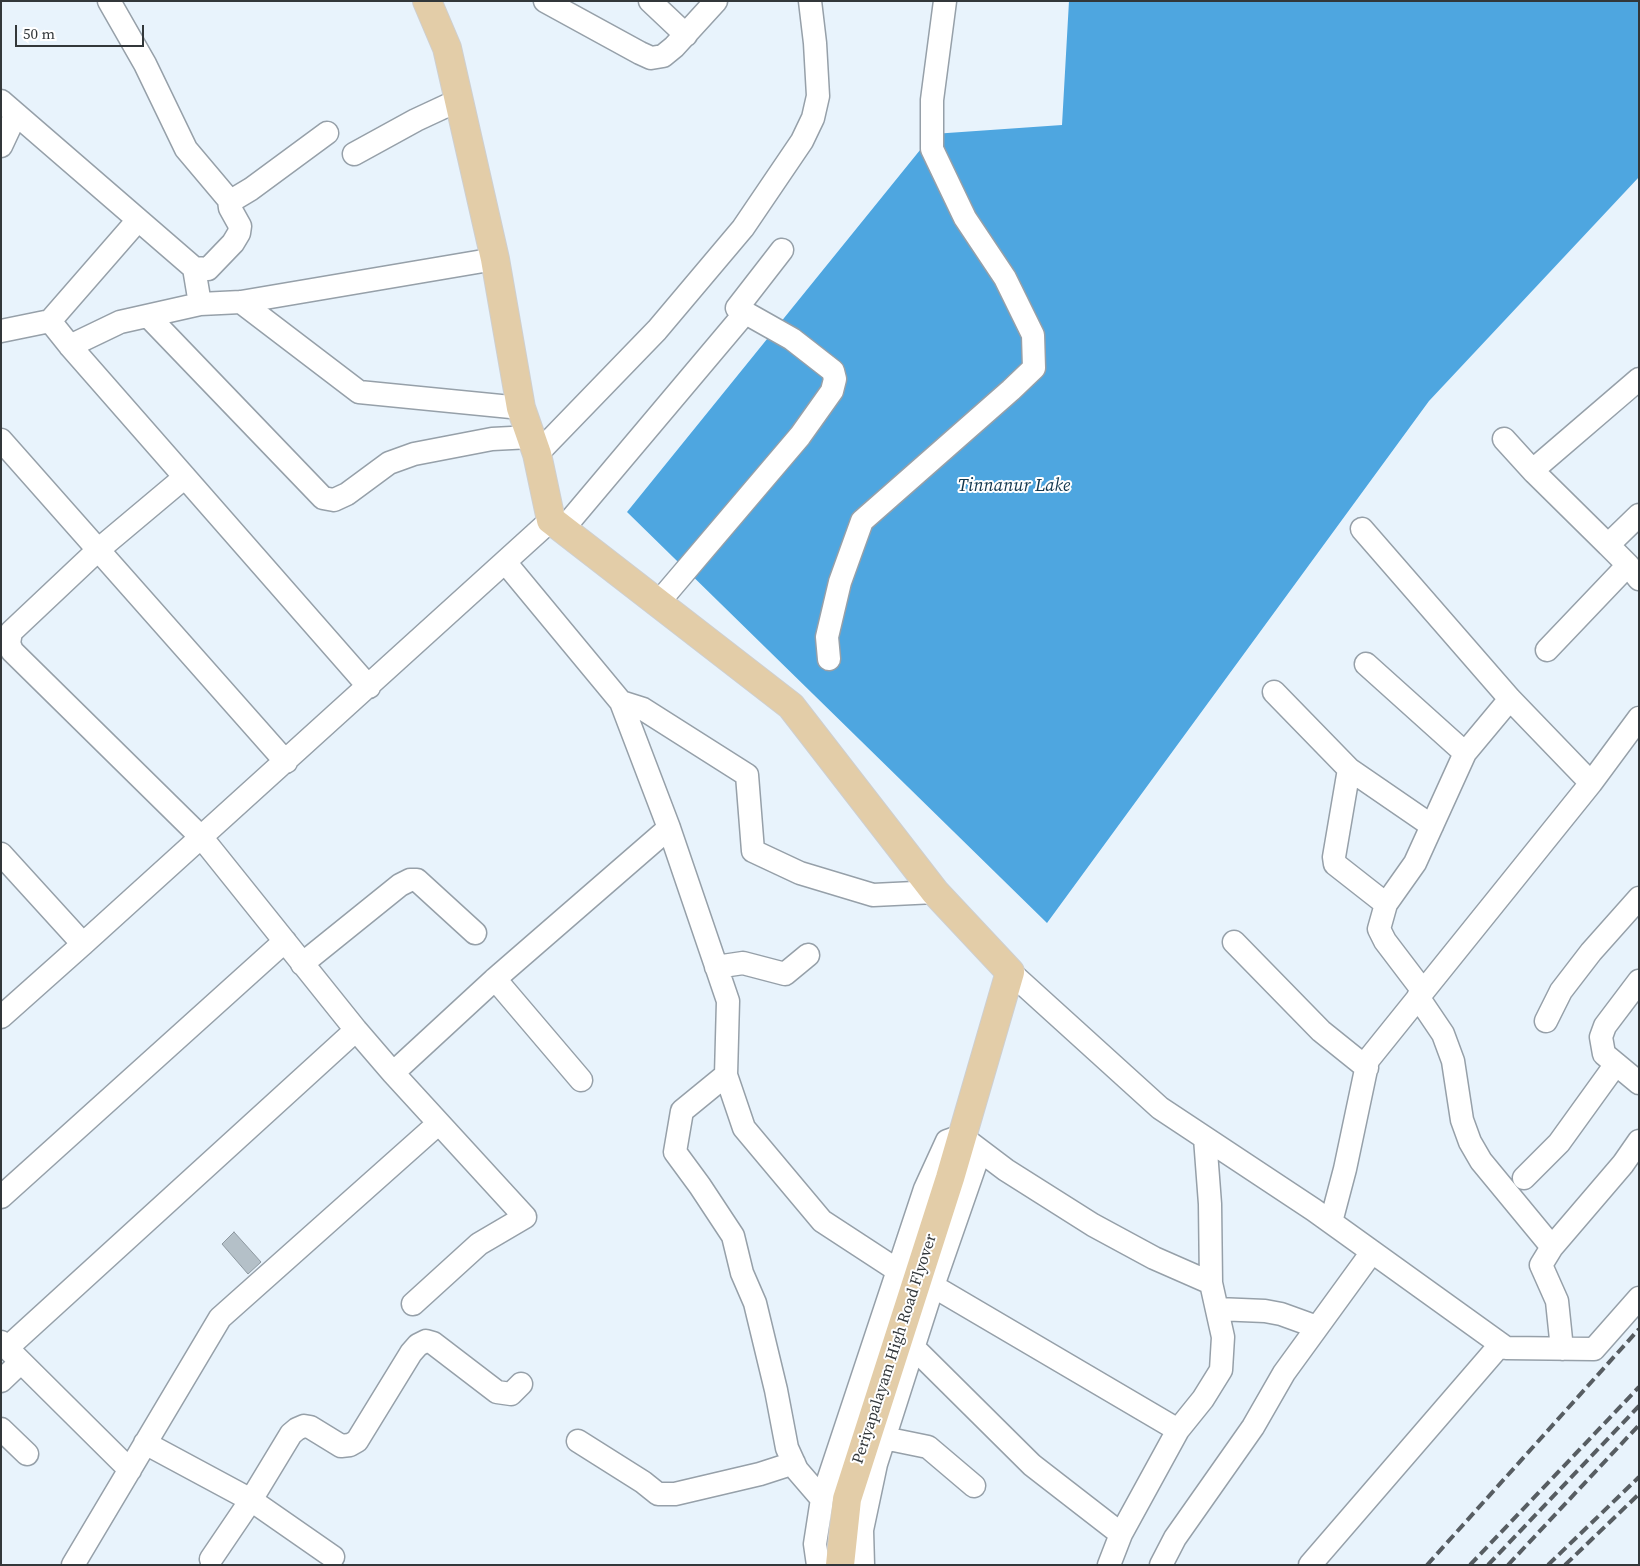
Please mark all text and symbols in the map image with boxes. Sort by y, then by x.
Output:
scale bar [18,15,146,47]
text: 50 m [23,23,55,44]
water label: Tinnanur Lake [958,475,1070,497]
street label: Periyapalayam High Road Flyover [849,1232,941,1466]

